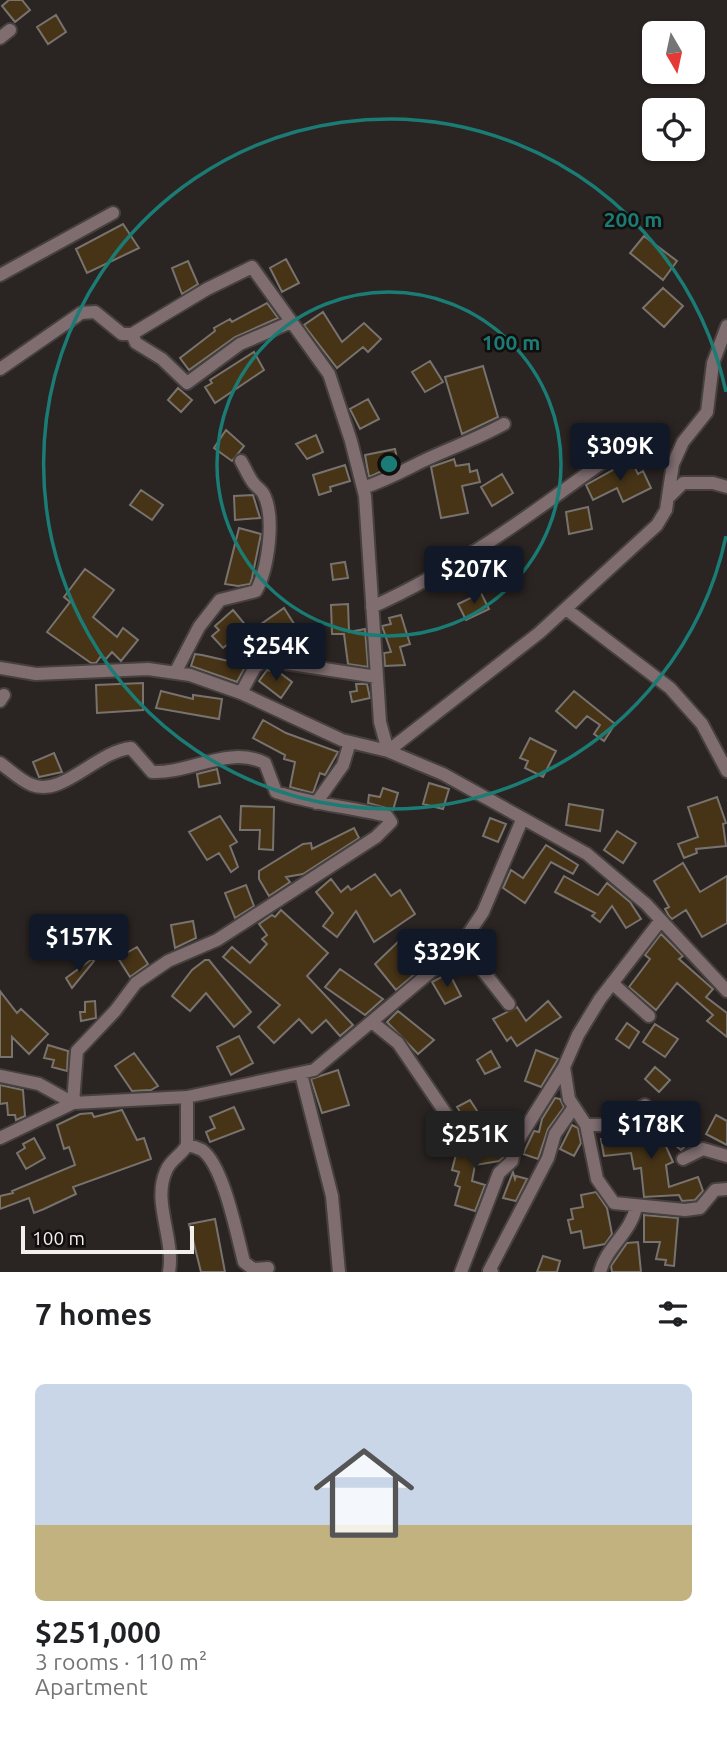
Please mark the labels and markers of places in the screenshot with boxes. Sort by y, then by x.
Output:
pin: $309K [571,424,669,483]
centre of rings [377,452,401,476]
pin: $207K [425,546,523,606]
pin: $254K [227,624,325,683]
pin: $157K [30,914,128,974]
pin: $329K [398,930,496,989]
pin: $178K [602,1102,700,1161]
pin: $251K [426,1112,524,1171]

